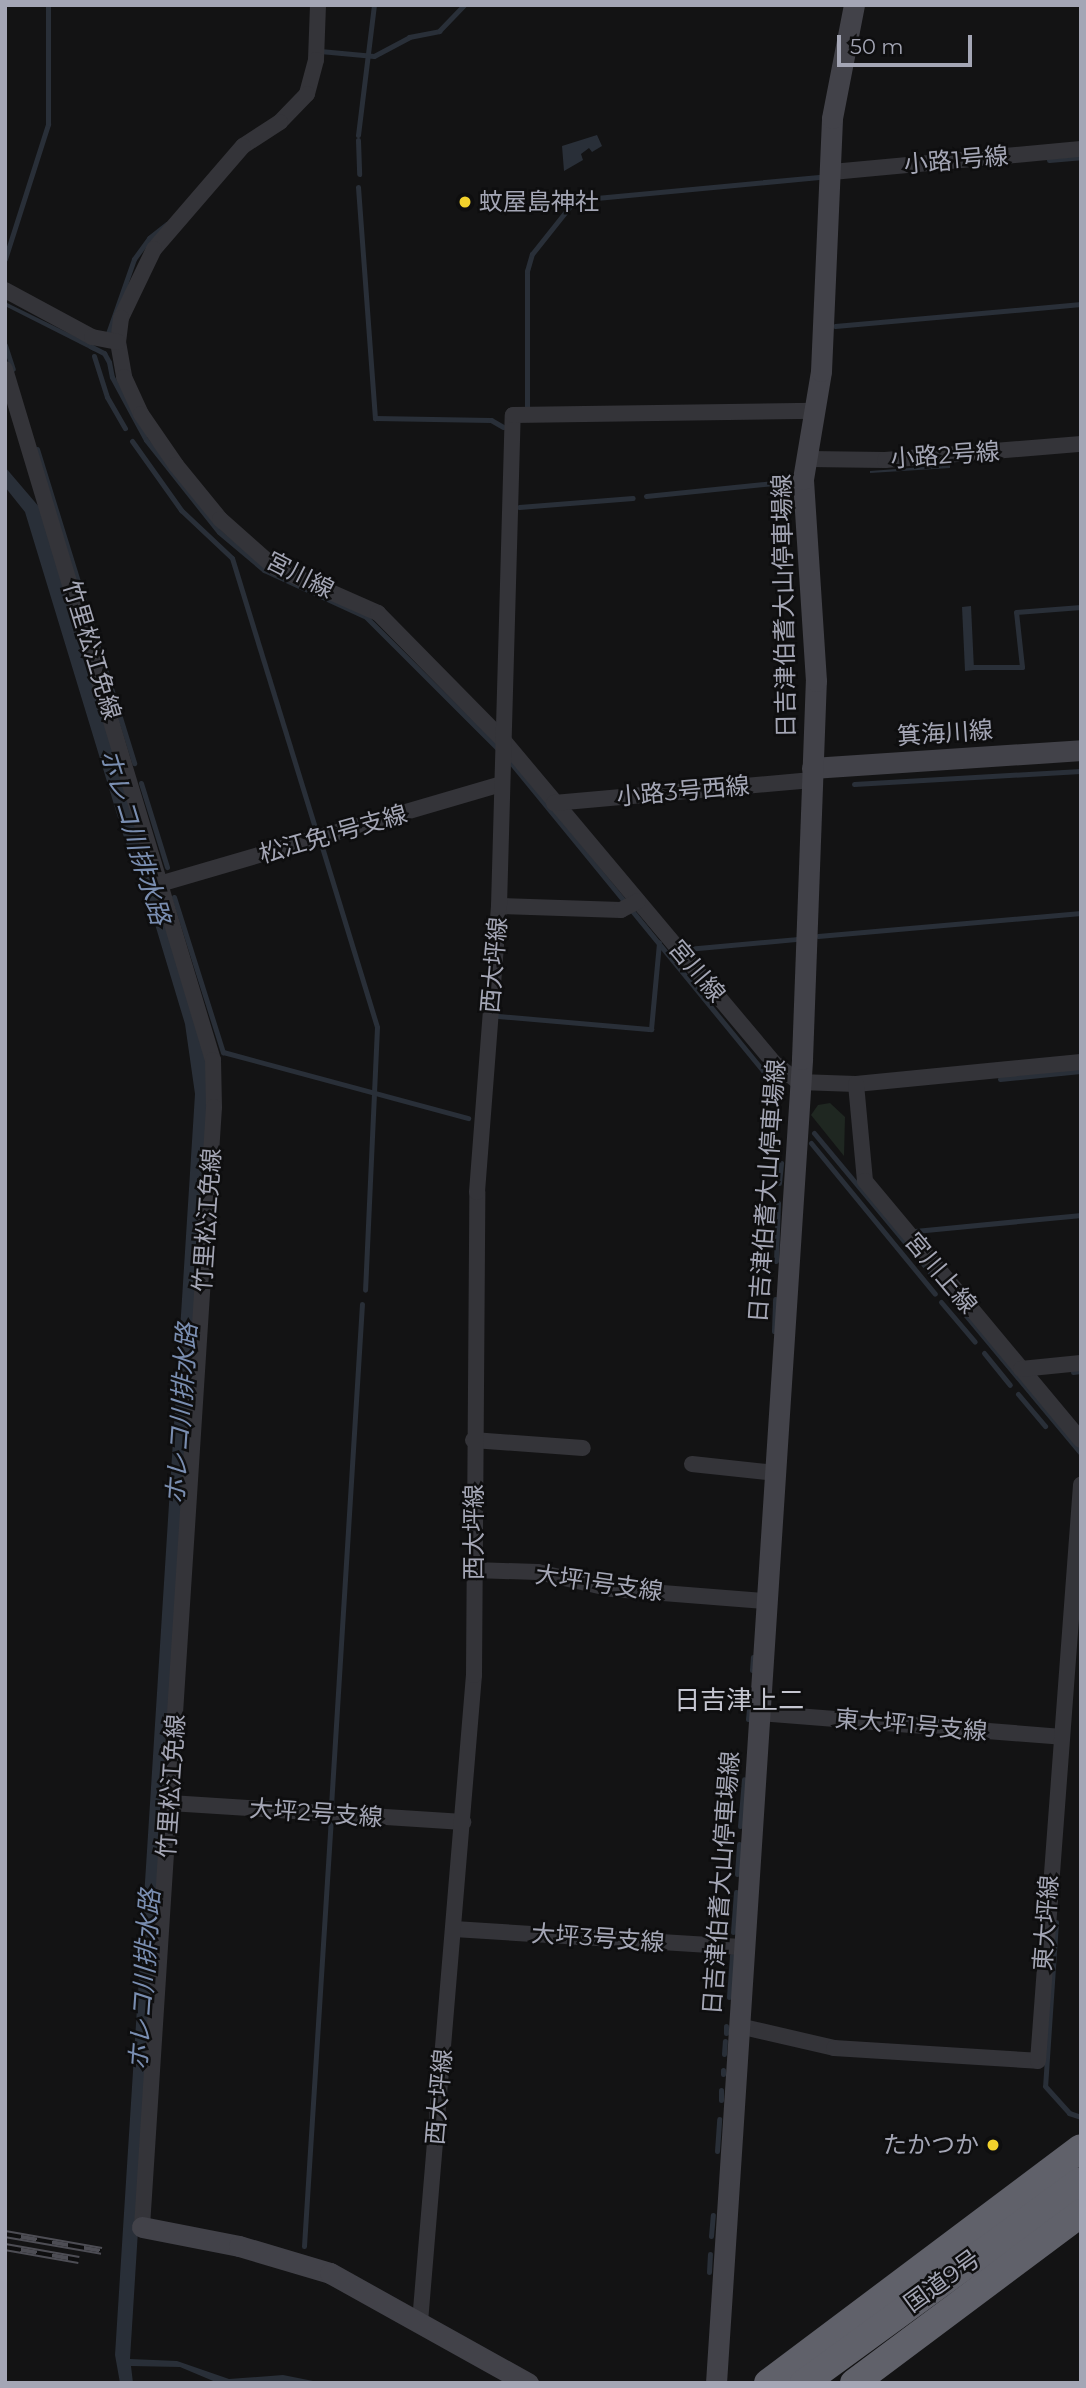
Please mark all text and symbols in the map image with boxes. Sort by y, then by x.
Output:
scale bar [841,21,976,65]
text: 50 m [850,34,904,59]
street label: 小路1号線 [903,141,1009,179]
place label: 蚊屋島神社 [479,188,599,216]
marker: 蚊屋島神社 [457,194,473,210]
street label: 小路2号線 [889,437,1001,473]
street label: 日吉津伯耆大山停車場線 [767,474,801,738]
street label: 宮川線 [261,546,339,604]
street label: 竹里松江免線 [57,577,127,723]
street label: 箕海川線 [896,715,994,751]
water label: ホレコ川排水路 [92,745,176,929]
street label: 小路3号西線 [615,771,751,811]
street label: 松江免1号支線 [256,799,410,869]
street label: 西大坪線 [475,916,513,1014]
street label: 宮川線 [663,934,731,1008]
street label: 日吉津伯耆大山停車場線 [743,1058,791,1324]
street label: 竹里松江免線 [188,1147,226,1293]
street label: 宮川上線 [899,1227,983,1319]
water label: ホレコ川排水路 [160,1322,204,1506]
street label: 西大坪線 [460,1484,488,1580]
street label: 大坪1号支線 [533,1560,665,1606]
district label: 日吉津上二 [674,1685,804,1717]
street label: 東大坪1号支線 [834,1704,988,1746]
street label: 竹里松江免線 [152,1713,190,1859]
street label: 日吉津伯耆大山停車場線 [697,1750,745,2016]
street label: 大坪2号支線 [248,1794,384,1832]
street label: 東大坪線 [1028,1874,1064,1972]
water label: ホレコ川排水路 [123,1888,167,2072]
street label: 大坪3号支線 [530,1919,666,1957]
street label: 西大坪線 [420,2048,458,2146]
place label: たかつか [883,2131,979,2159]
marker: たかつか [985,2137,1001,2153]
street label: 国道9号 [898,2244,986,2318]

